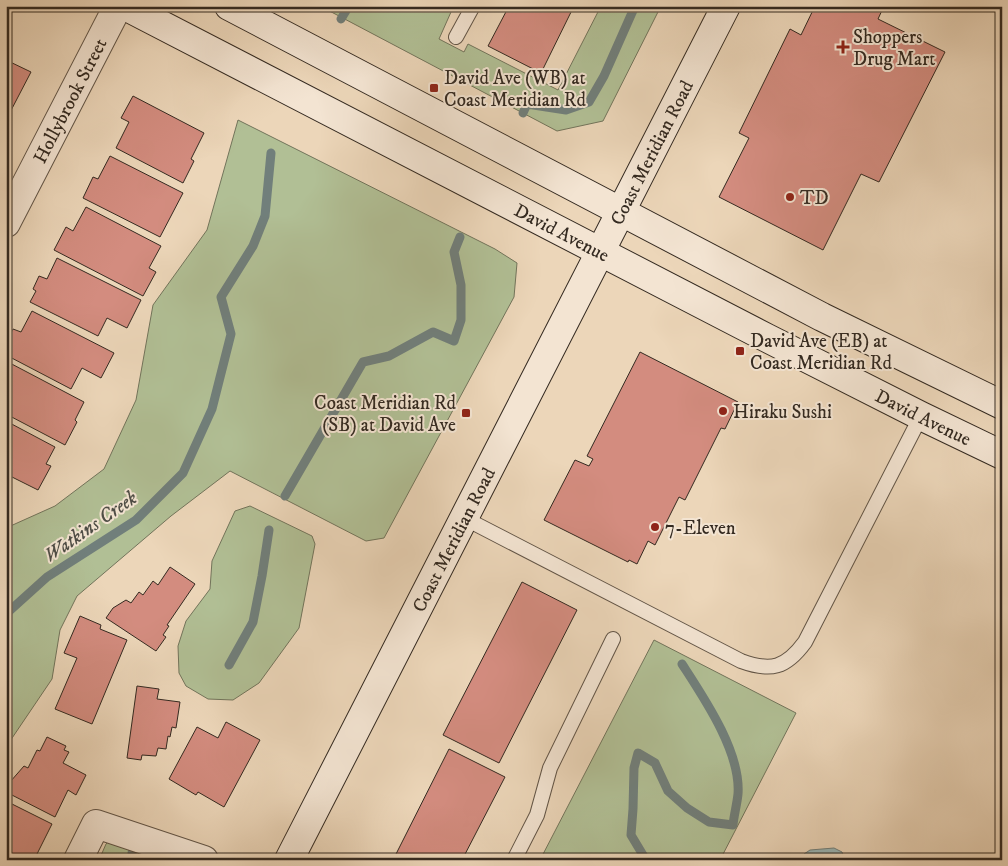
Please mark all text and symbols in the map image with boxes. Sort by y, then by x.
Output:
place label: Shoppers Drug Mart [853,26,935,71]
street label: Hollybrook Street [29,35,112,168]
marker: Shoppers Drug Mart [837,41,849,53]
place label: David Ave (WB) at Coast Meridian Rd [444,67,586,112]
street label: Coast Meridian Road [606,76,699,229]
marker: David Ave (WB) at Coast Meridian Rd [428,82,440,94]
place label: TD [800,187,829,210]
marker: TD [784,191,796,203]
street label: David Avenue [510,199,613,267]
place label: David Ave (EB) at Coast Meridian Rd [750,330,892,375]
marker: David Ave (EB) at Coast Meridian Rd [734,345,746,357]
street label: David Avenue [871,385,975,451]
place label: Coast Meridian Rd (SB) at David Ave [314,392,457,437]
place label: Hiraku Sushi [733,401,832,424]
marker: Hiraku Sushi [717,405,729,417]
marker: Coast Meridian Rd (SB) at David Ave [460,407,472,419]
street label: Coast Meridian Road [408,464,501,616]
water label: Watkins Creek [39,486,143,569]
place label: 7-Eleven [665,517,736,540]
marker: 7-Eleven [649,521,661,533]

